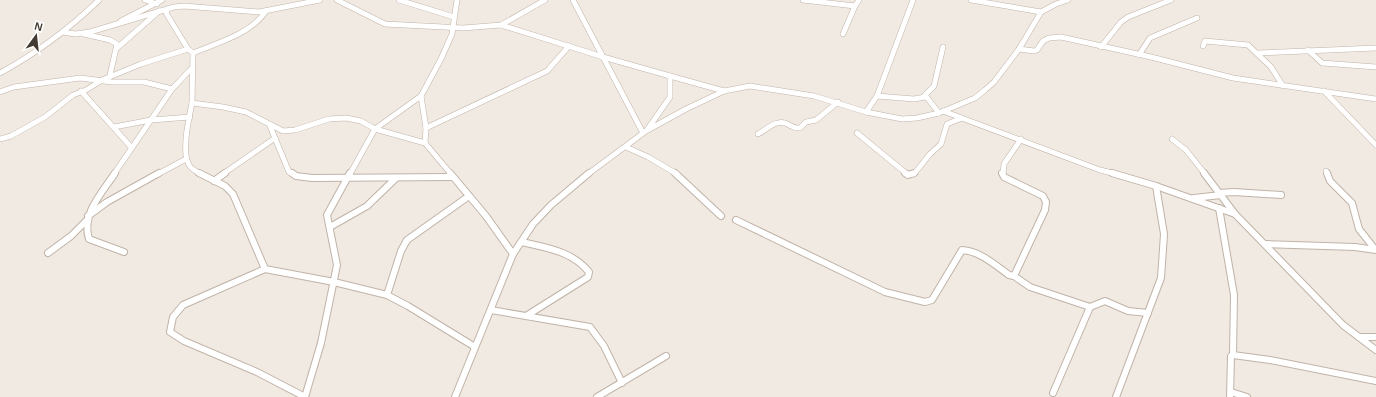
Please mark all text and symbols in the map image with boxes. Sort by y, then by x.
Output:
north arrow [16,16,56,56]
text: N [33,20,44,33]

